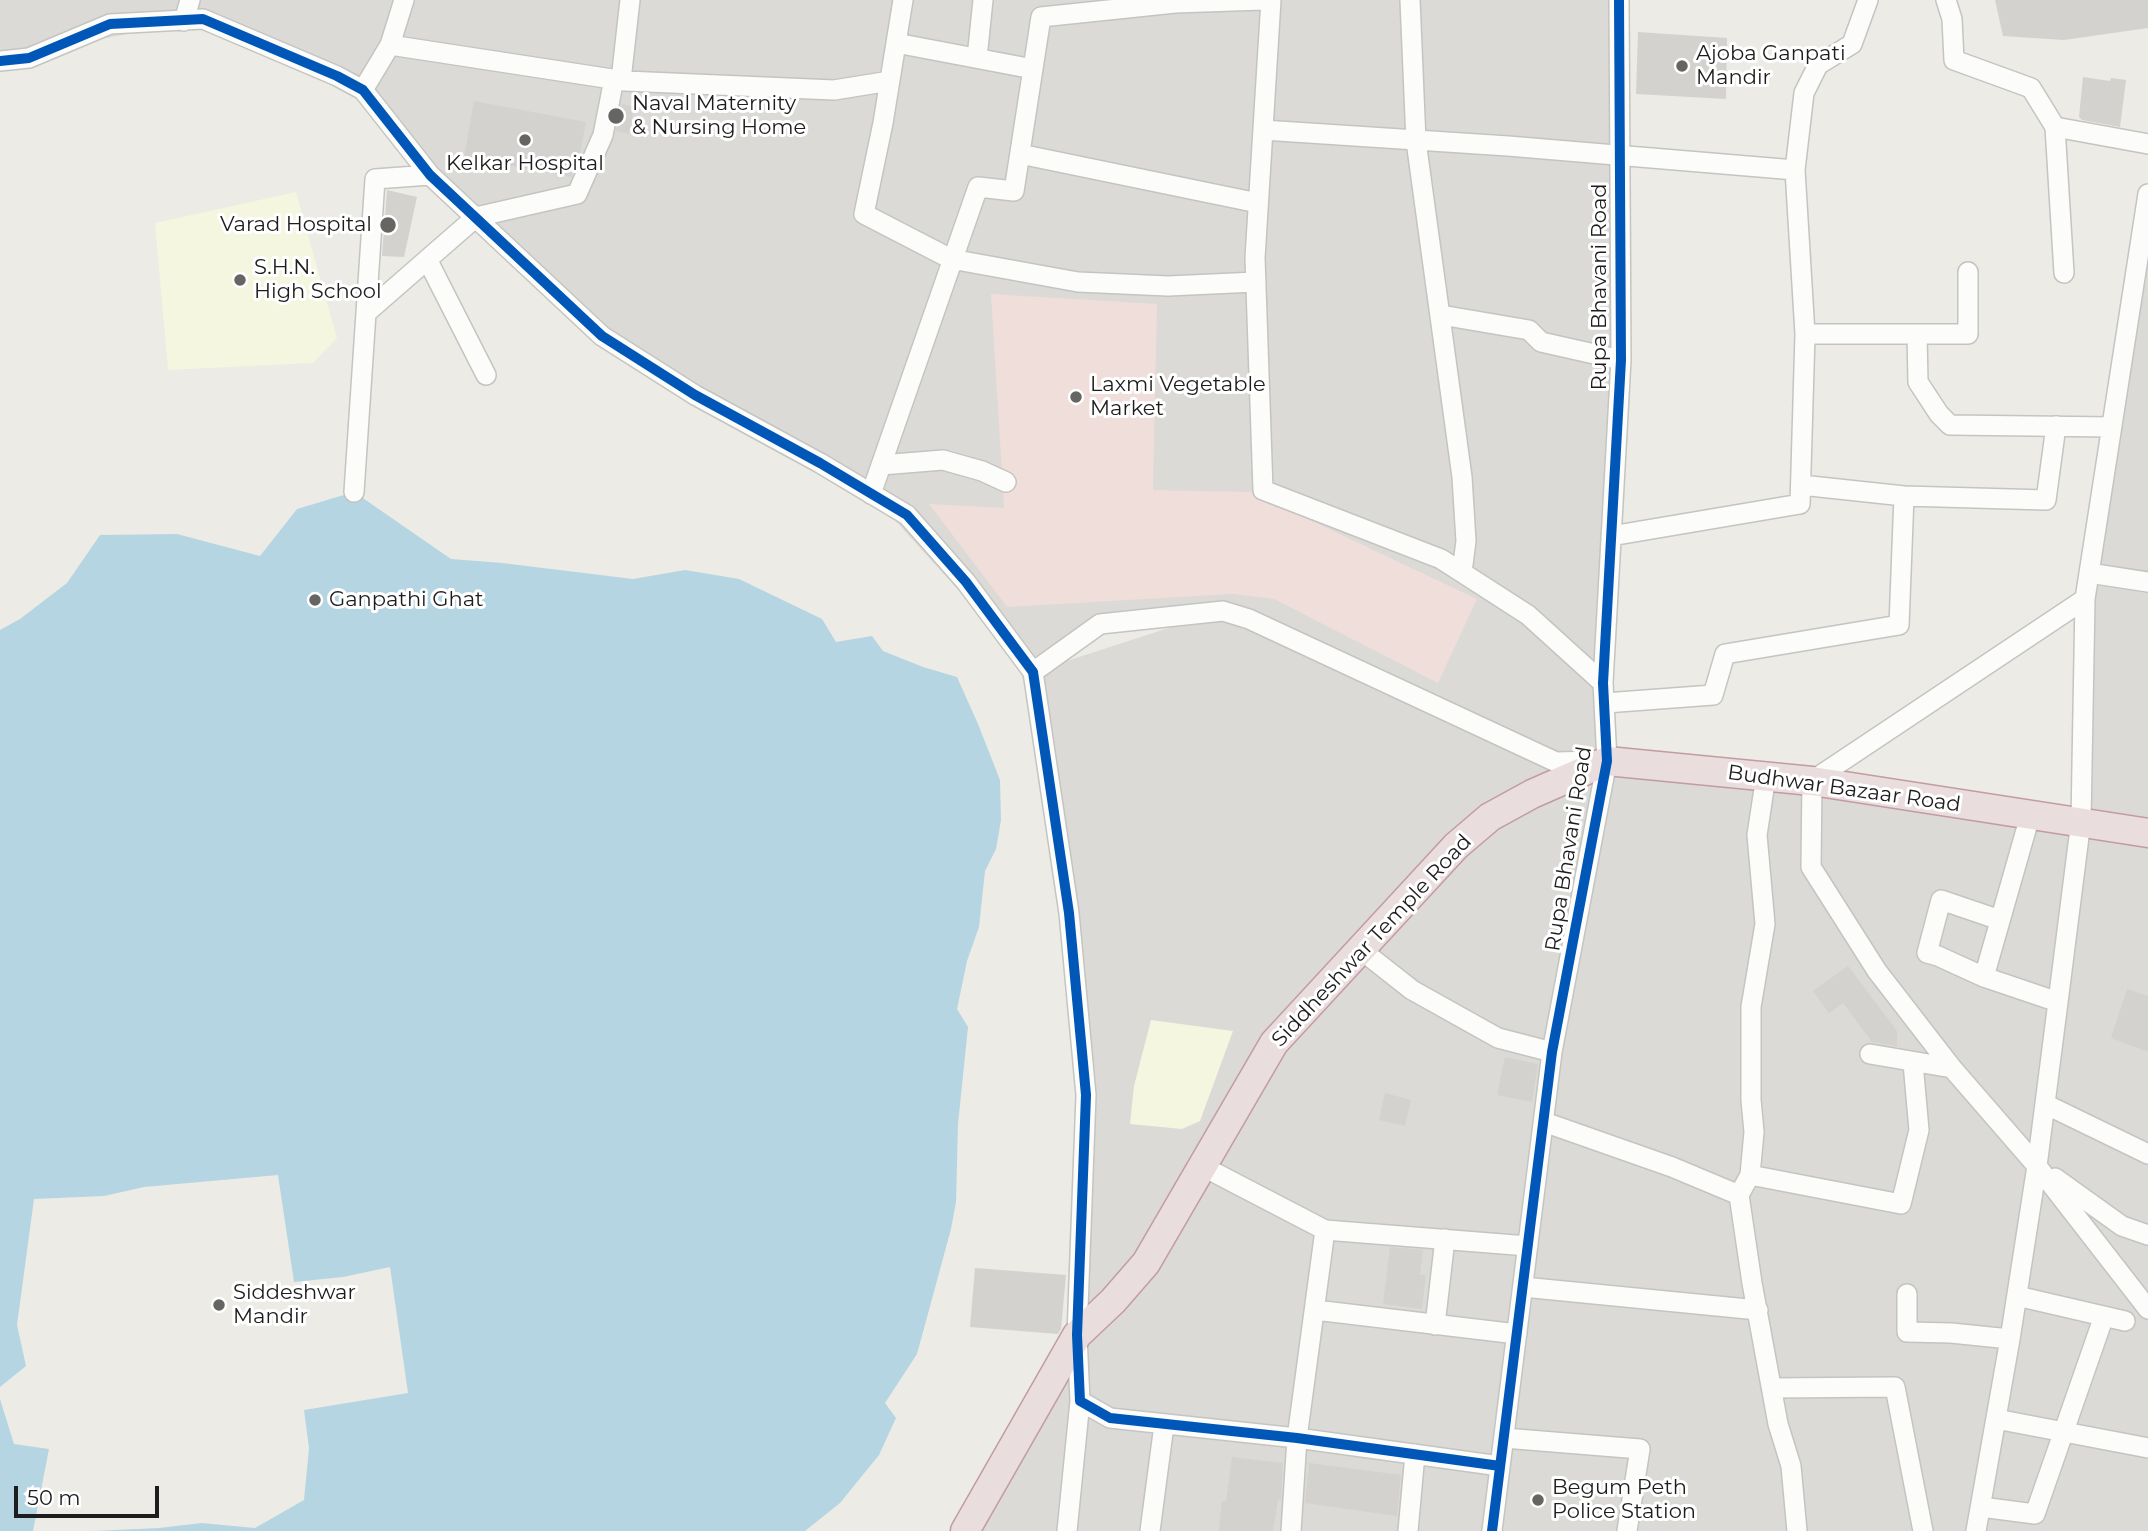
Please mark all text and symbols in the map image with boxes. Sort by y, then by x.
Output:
place label: Ajoba Ganpati Mandir [1696,41,1846,91]
marker: Ajoba Ganpati Mandir [1674,58,1690,74]
place label: Naval Maternity & Nursing Home [632,91,806,141]
marker: Naval Maternity & Nursing Home [606,106,626,126]
marker: Kelkar Hospital [517,132,533,148]
place label: Kelkar Hospital [446,151,604,177]
street label: Rupa Bhavani Road [1587,183,1613,391]
place label: Varad Hospital [220,212,372,238]
marker: Varad Hospital [378,215,398,235]
place label: S.H.N. High School [254,255,382,305]
marker: S.H.N. High School [232,272,248,288]
place label: Laxmi Vegetable Market [1090,372,1266,422]
marker: Laxmi Vegetable Market [1068,389,1084,405]
place label: Ganpathi Ghat [329,587,484,613]
marker: Ganpathi Ghat [307,592,323,608]
street label: Rupa Bhavani Road [1540,745,1598,953]
street label: Budhwar Bazaar Road [1726,760,1962,818]
street label: Siddheshwar Temple Road [1267,830,1477,1052]
place label: Siddeshwar Mandir [233,1280,356,1330]
marker: Siddeshwar Mandir [211,1297,227,1313]
scale bar [18,1472,163,1516]
place label: Begum Peth Police Station [1552,1475,1696,1525]
text: 50 m [27,1485,81,1510]
marker: Begum Peth Police Station [1530,1492,1546,1508]

